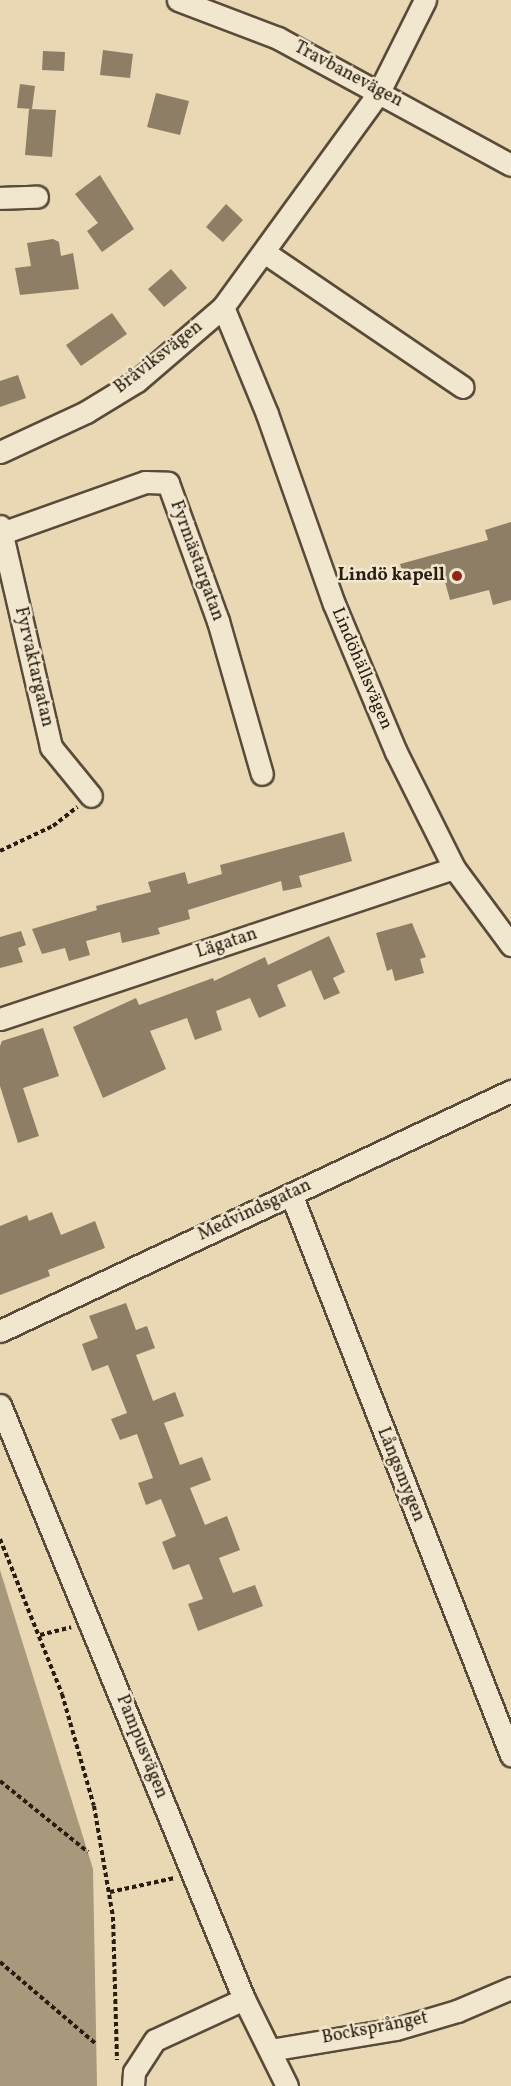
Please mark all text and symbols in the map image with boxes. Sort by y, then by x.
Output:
street label: Travbanevägen [290,37,406,113]
street label: Bråviksvägen [111,317,207,399]
street label: Fyrmästargatan [164,498,228,624]
place label: Lindö kapell [338,565,445,587]
marker: Lindö kapell [450,569,464,583]
street label: Fyrvaktargatan [9,605,57,729]
street label: Lindöhällsvägen [326,605,396,733]
street label: Lägatan [194,924,260,964]
street label: Medvindsgatan [195,1175,315,1247]
street label: Långsmygen [371,1425,429,1525]
street label: Pampusvägen [110,1692,172,1802]
street label: Bocksprånget [320,2008,430,2050]

